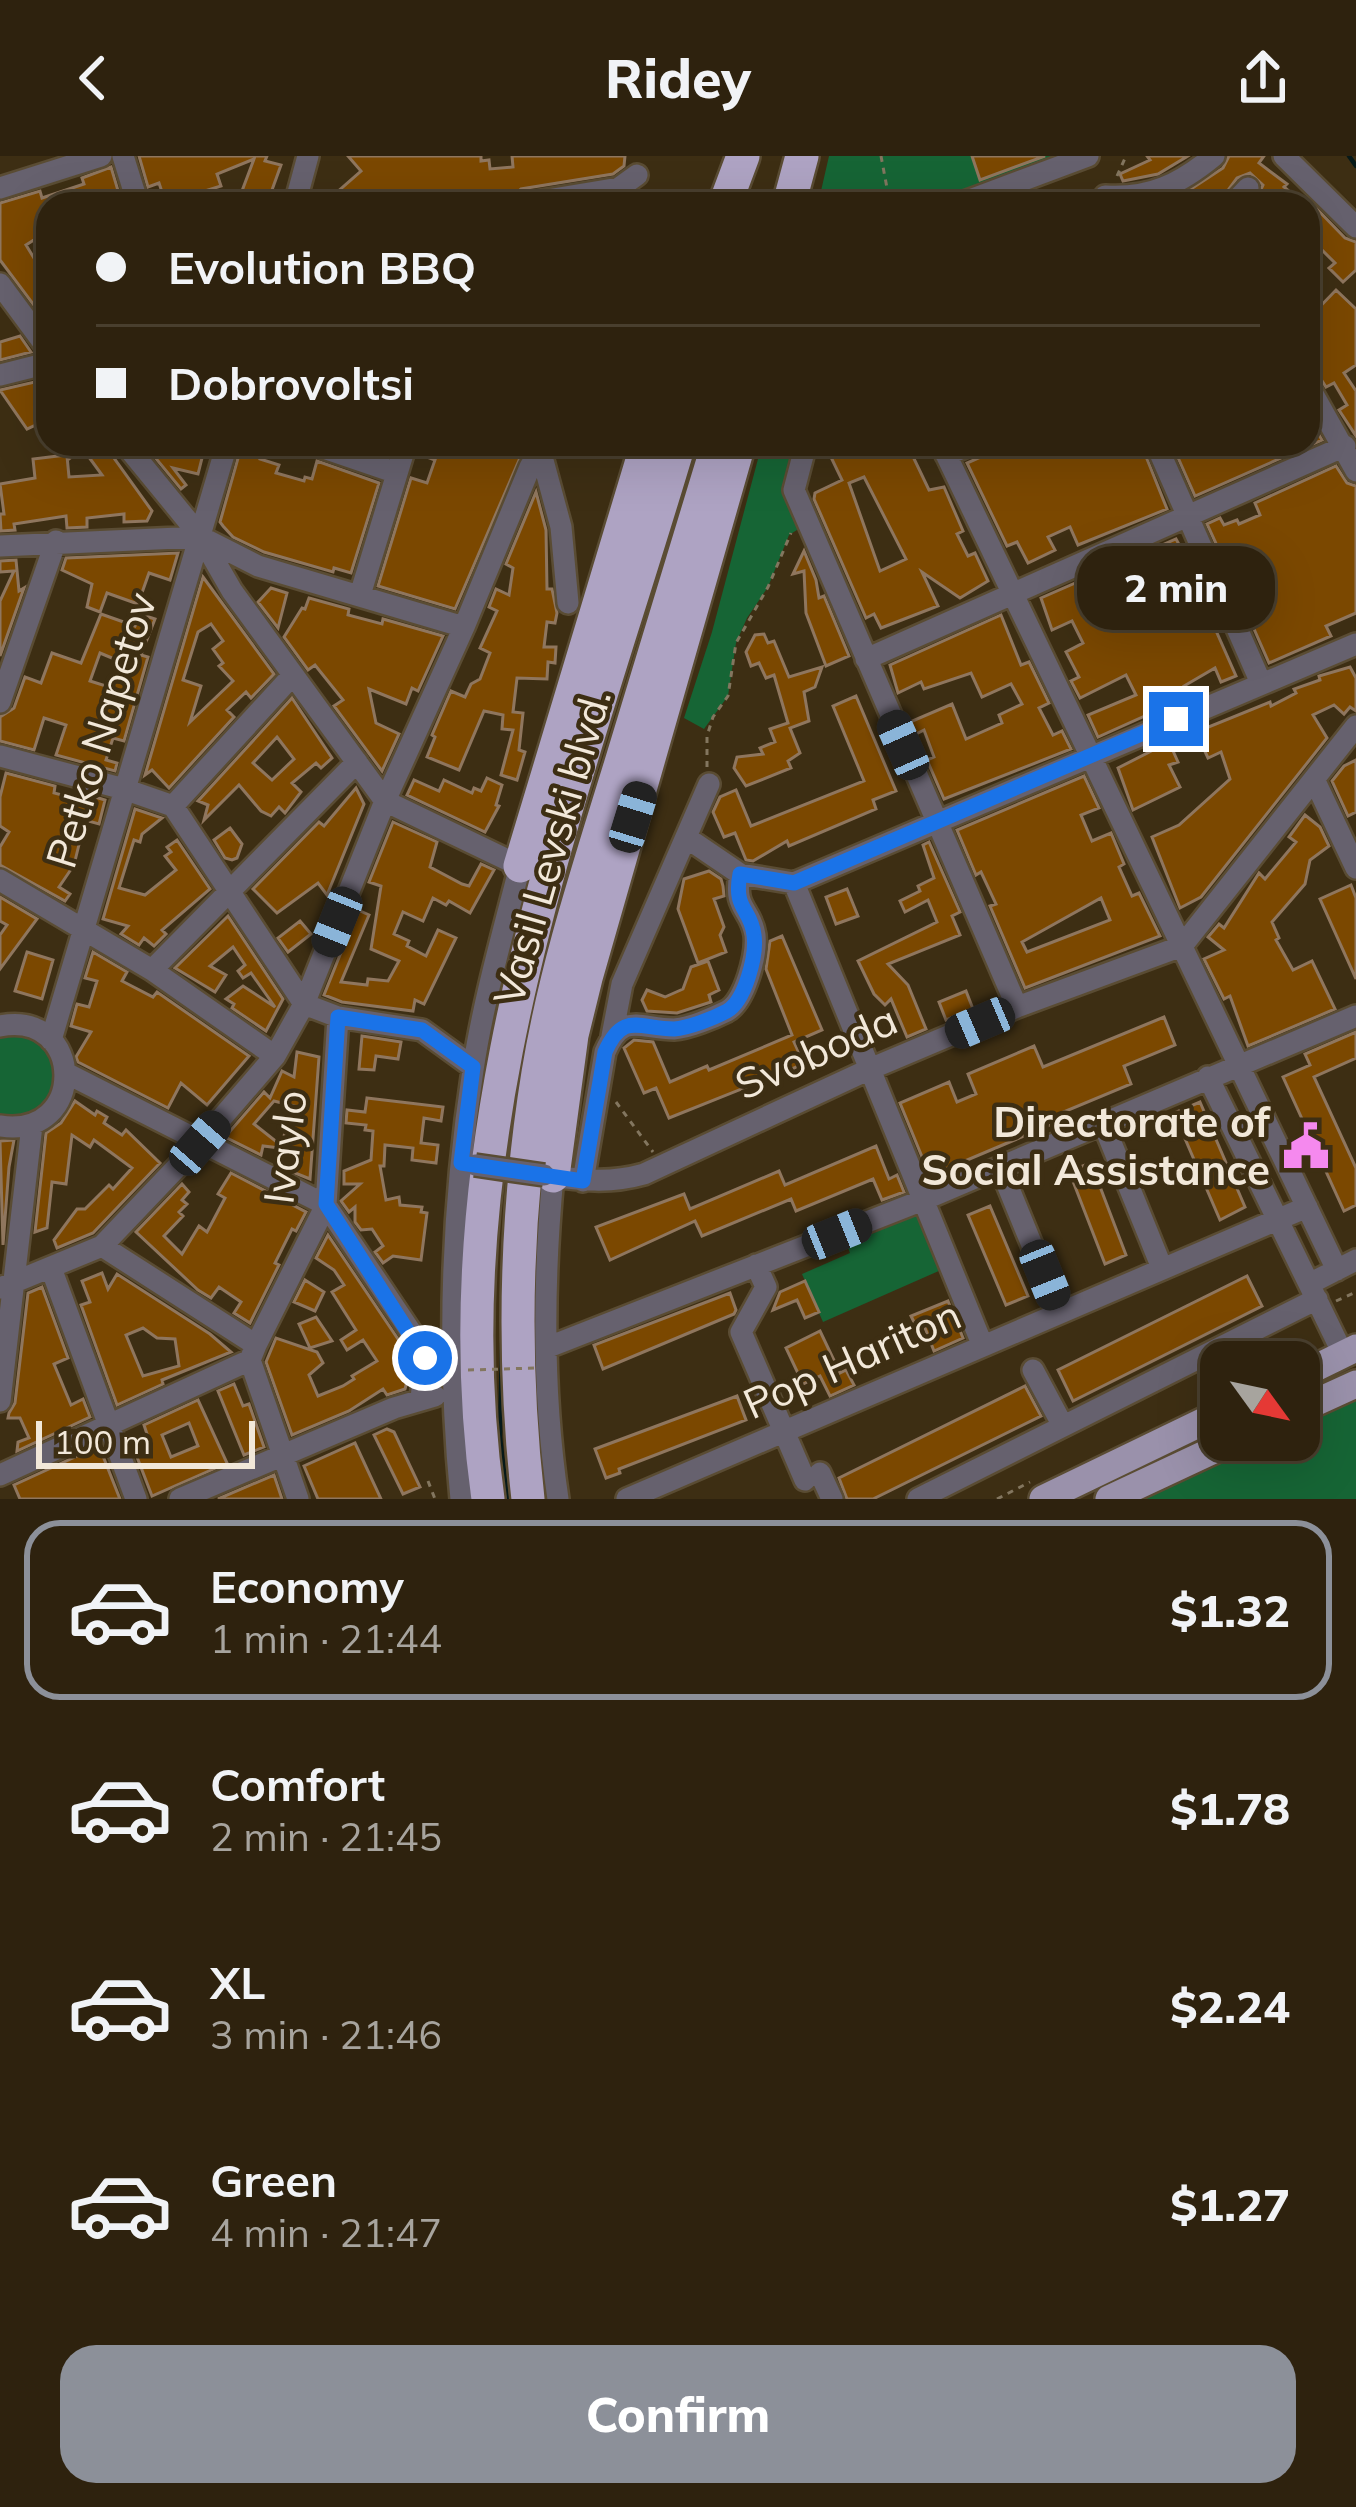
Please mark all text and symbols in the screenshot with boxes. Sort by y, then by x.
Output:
text: Ridey [605,44,751,112]
icon: back [60,45,126,111]
icon: share [1230,45,1296,111]
text: Evolution BBQ [168,239,476,295]
text: Dobrovoltsi [168,355,414,411]
callout: 2 min [1077,545,1275,629]
text: 2 min [1124,563,1228,612]
street label: Petko Napetov [34,586,168,874]
street label: Vasil Levski blvd. [481,683,622,1011]
route end [1149,692,1203,746]
car [872,705,934,785]
car [605,777,661,857]
car [307,882,367,962]
street label: Svoboda [727,992,905,1111]
car [940,992,1020,1054]
street label: Ivaylo [251,1087,318,1207]
place label: Directorate of Social Assistance [921,1095,1272,1196]
car [163,1104,237,1182]
public building icon: Directorate of Social Assistance [1281,1121,1331,1171]
car [797,1204,877,1264]
car [1015,1235,1075,1315]
street label: Pop Hariton [735,1287,969,1430]
route start [398,1331,452,1385]
north arrow [1200,1341,1320,1461]
map controls [1200,1341,1320,1461]
scale bar [36,1415,255,1468]
text: 100 m [54,1421,151,1462]
icon: car [66,1556,174,1664]
text: Economy [210,1558,404,1614]
text: $1.32 [1170,1582,1290,1638]
text: 1 min · 21:44 [210,1614,442,1663]
icon: car [66,1754,174,1862]
text: Comfort [210,1756,385,1812]
text: $1.78 [1170,1780,1290,1836]
text: 2 min · 21:45 [210,1812,442,1861]
icon: car [66,1952,174,2060]
text: XL [210,1954,265,2010]
text: $2.24 [1170,1978,1290,2034]
text: 3 min · 21:46 [210,2010,442,2059]
icon: car [66,2150,174,2258]
text: Green [210,2152,337,2208]
text: $1.27 [1170,2176,1290,2232]
text: 4 min · 21:47 [210,2208,442,2257]
button: Confirm [60,2345,1296,2483]

